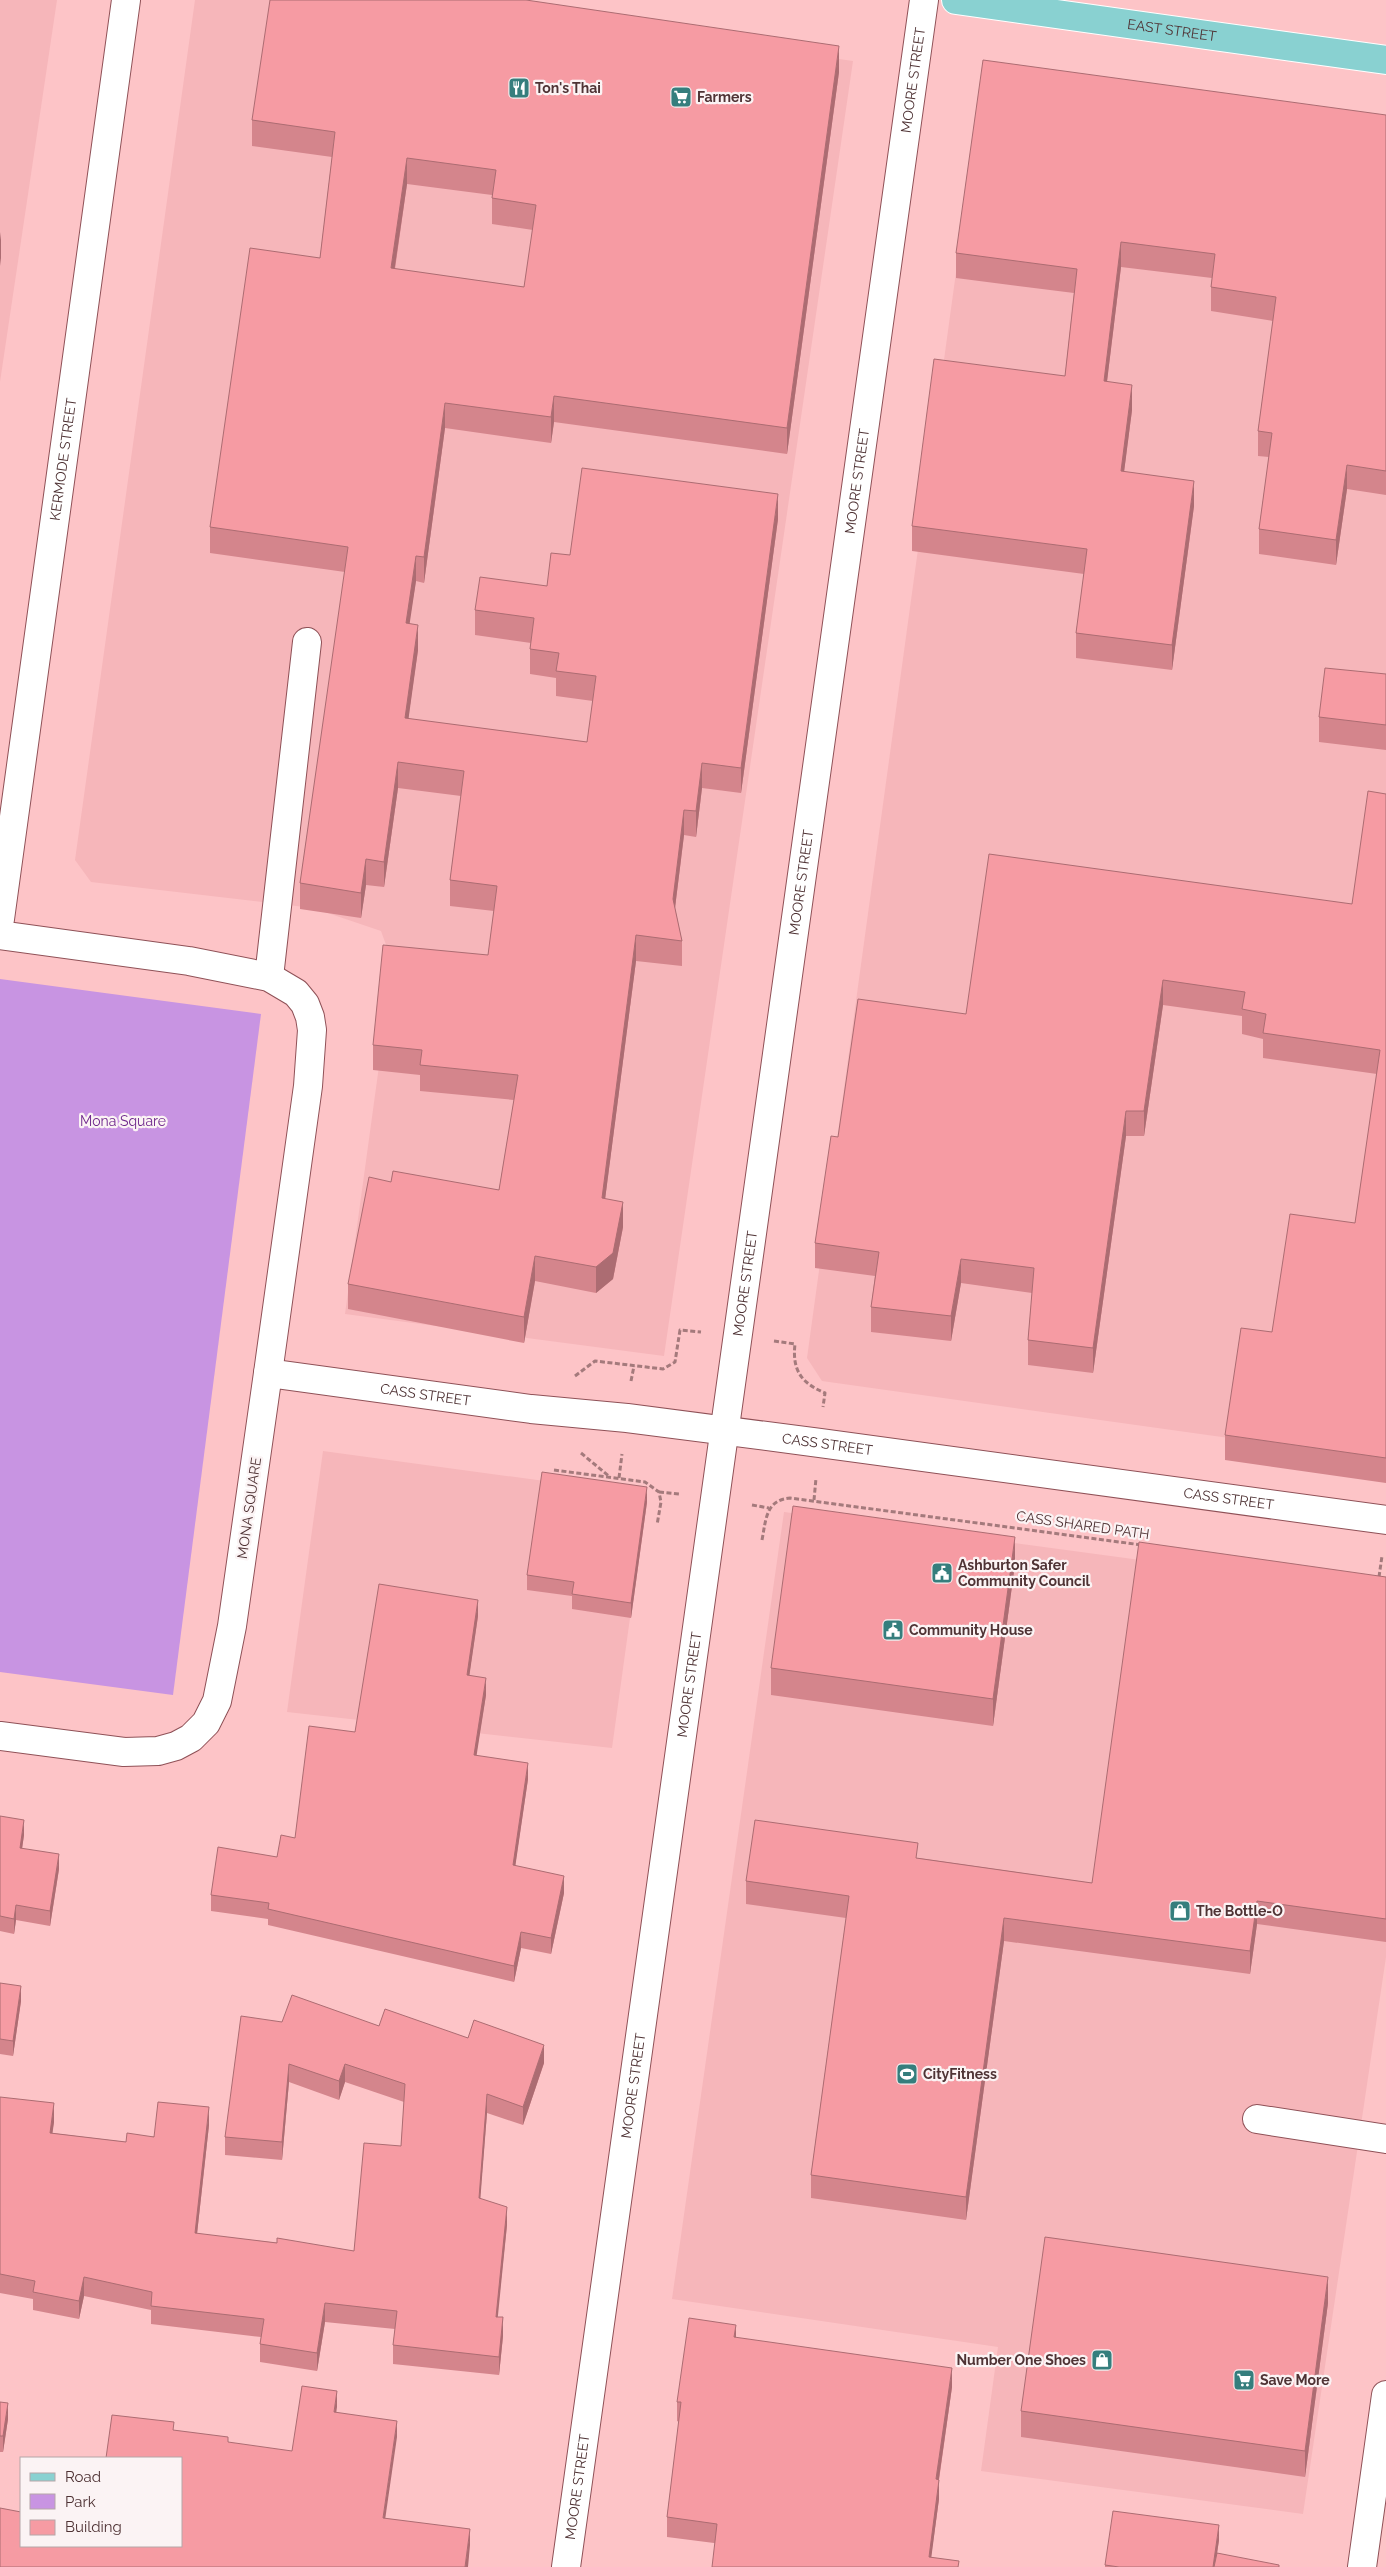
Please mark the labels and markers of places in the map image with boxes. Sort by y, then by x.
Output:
restaurant icon: Ton's Thai [507,76,531,100]
place label: Ton's Thai [535,80,601,96]
supermarket icon: Farmers [669,85,693,109]
place label: Farmers [697,89,752,105]
place label: Ashburton Safer Community Council [958,1557,1090,1589]
public building icon: Ashburton Safer Community Council [930,1561,954,1585]
public building icon: Community House [881,1618,905,1642]
place label: Community House [909,1622,1033,1638]
shop icon: The Bottle-O [1168,1899,1192,1923]
place label: The Bottle-O [1196,1903,1283,1919]
sports icon: CityFitness [895,2062,919,2086]
place label: CityFitness [923,2066,997,2082]
shop icon: Number One Shoes [1090,2348,1114,2372]
place label: Number One Shoes [956,2352,1086,2368]
supermarket icon: Save More [1232,2368,1256,2392]
place label: Save More [1260,2372,1330,2388]

